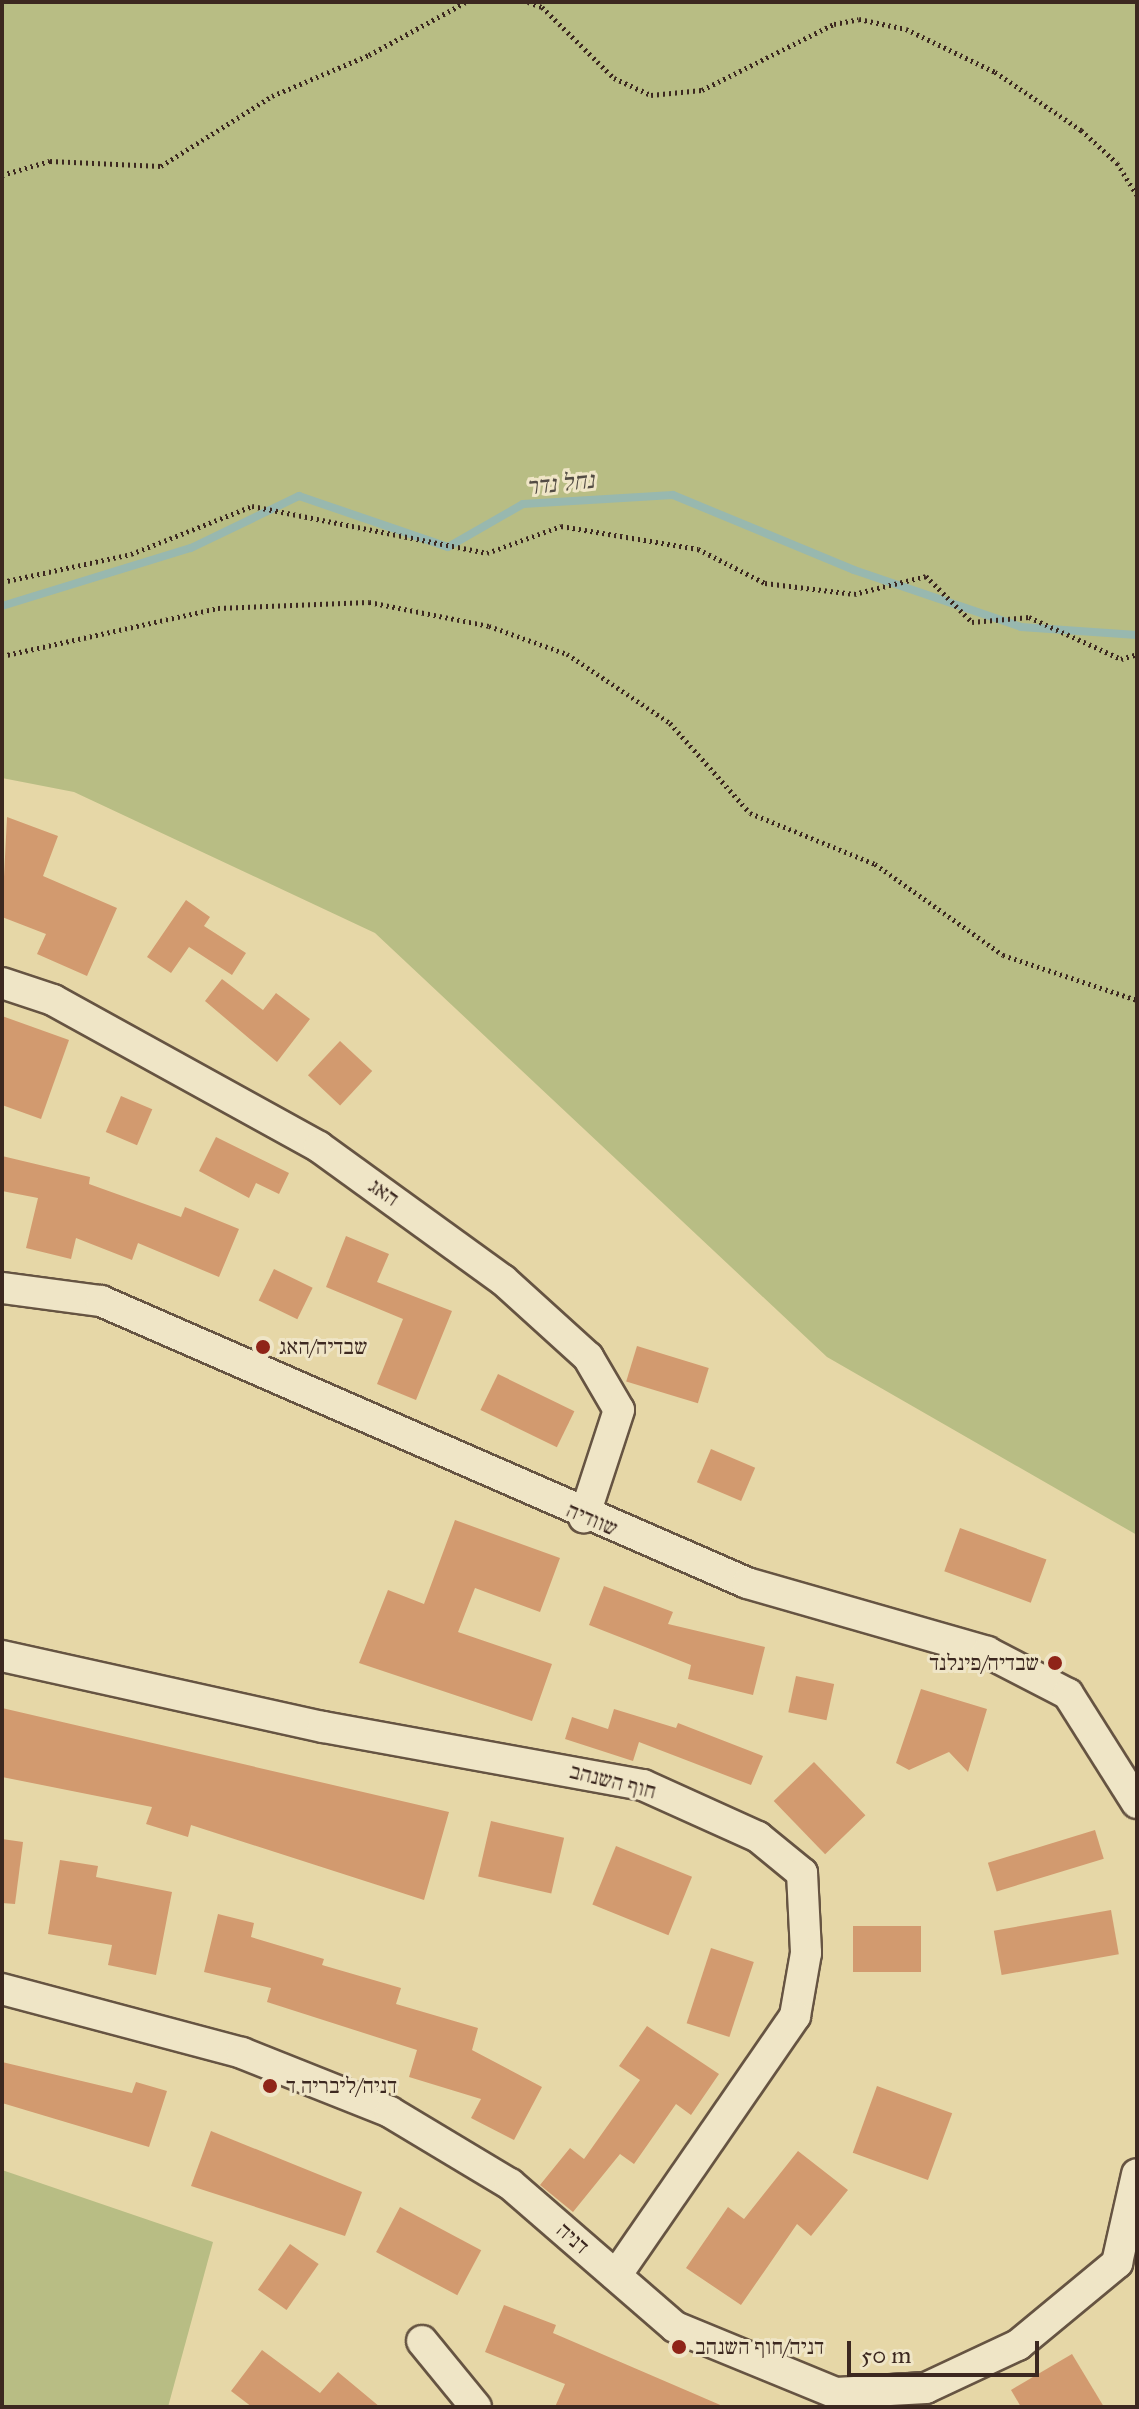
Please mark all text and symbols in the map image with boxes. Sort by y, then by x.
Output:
water label: נחל נדר [525,466,595,502]
street label: האג [364,1172,404,1212]
place label: שבדיה/האג [279,1334,367,1360]
marker: שבדיה/האג [254,1338,272,1356]
street label: שוודיה [562,1496,622,1542]
place label: שבדיה/פינלנד [929,1650,1039,1676]
marker: שבדיה/פינלנד [1046,1654,1064,1672]
street label: חוף השנהב [567,1758,659,1804]
place label: דניה/ליבריה ד [286,2073,397,2099]
marker: דניה/ליבריה ד [261,2077,279,2095]
street label: דניה [551,2217,595,2259]
scale bar [851,2325,1043,2375]
place label: דניה/חוף השנהב [695,2334,824,2360]
marker: דניה/חוף השנהב [670,2338,688,2356]
text: 50 m [861,2340,911,2370]

